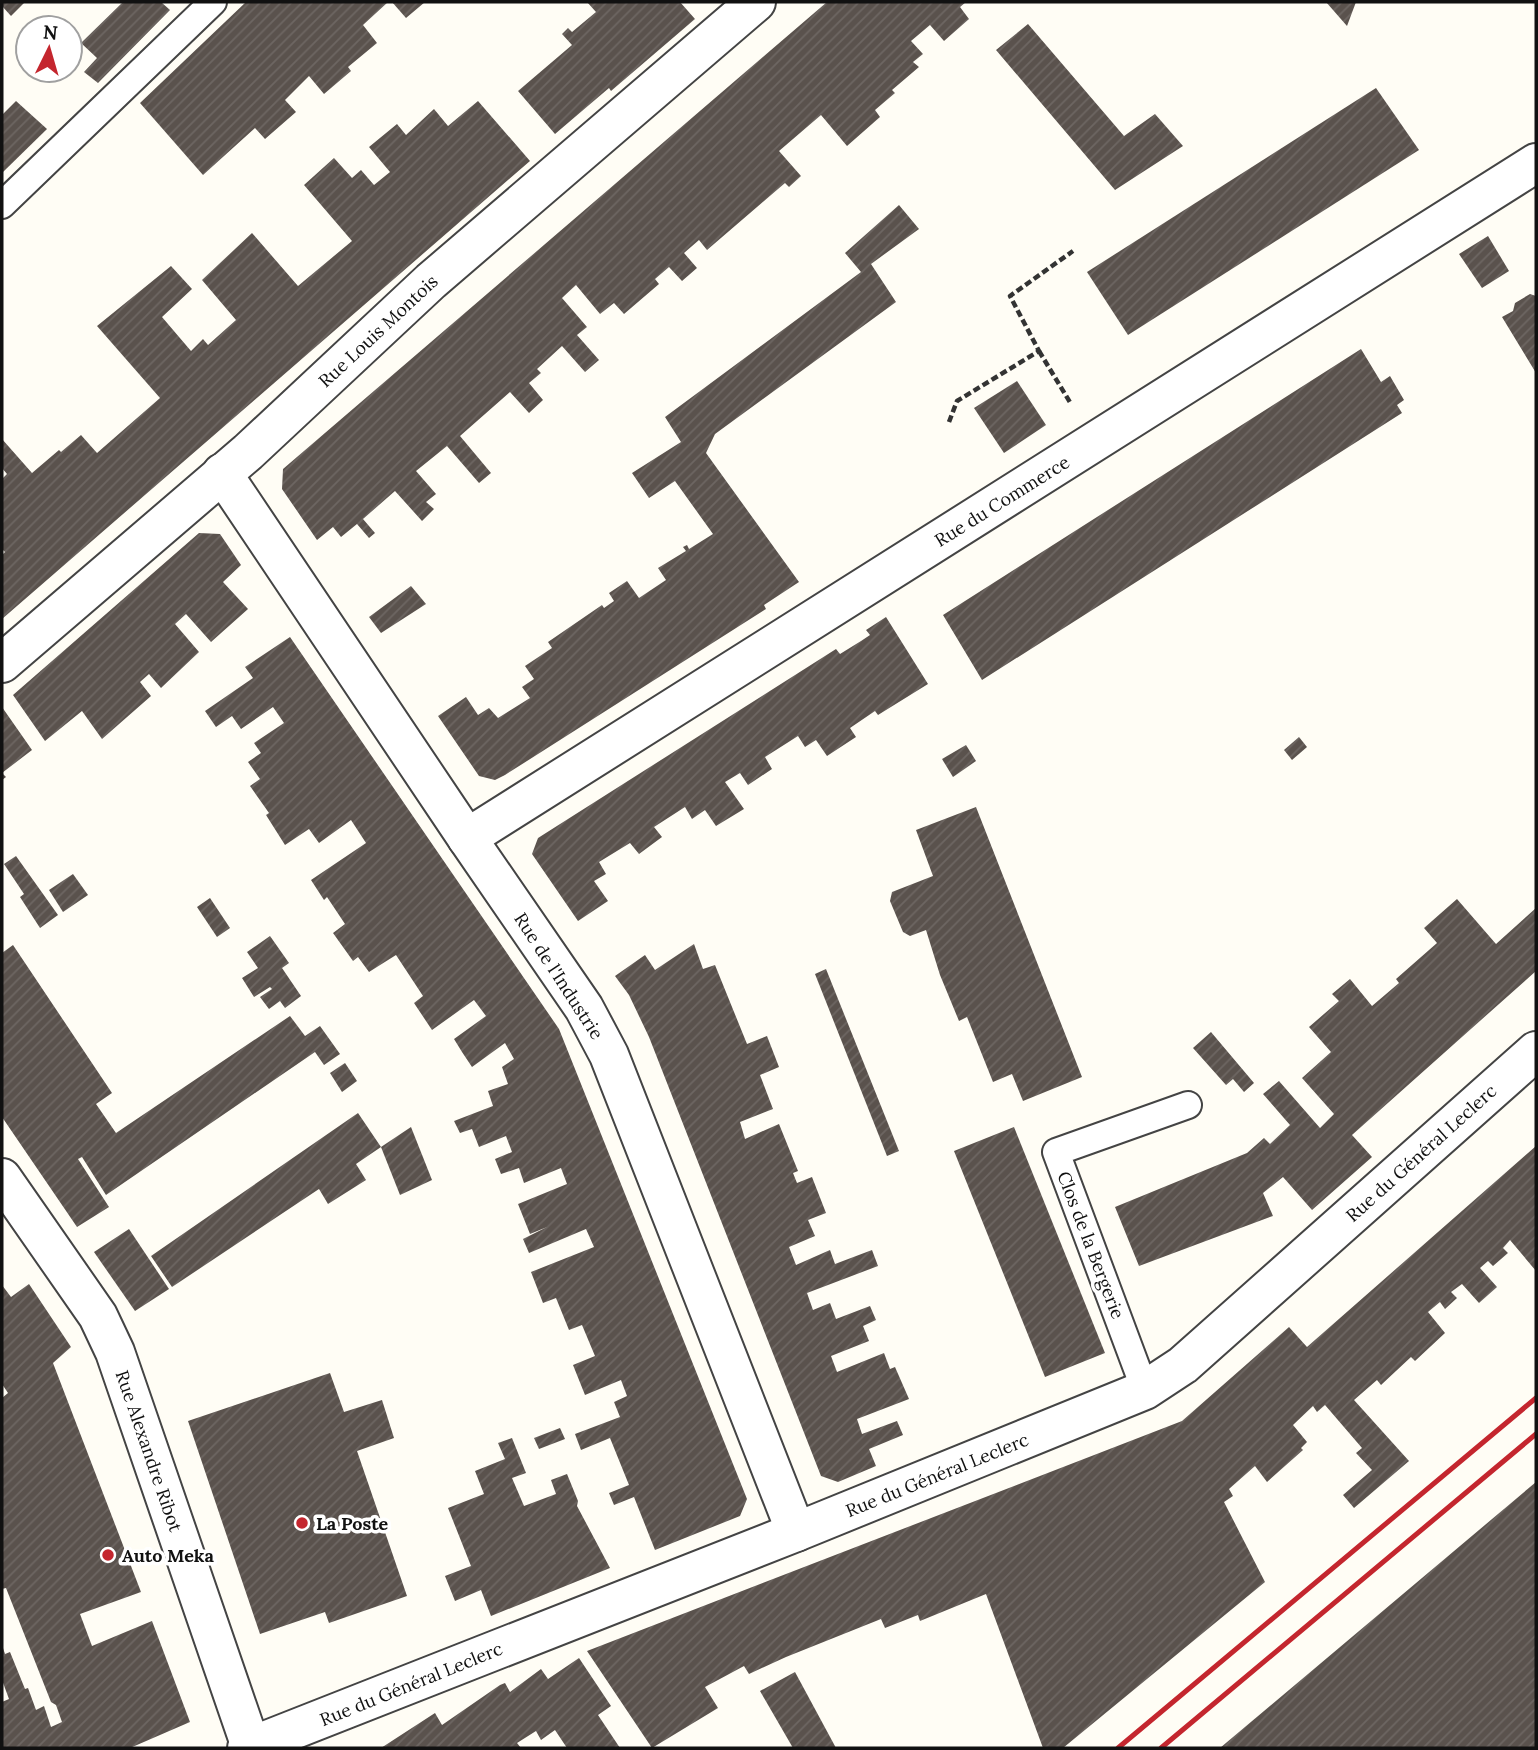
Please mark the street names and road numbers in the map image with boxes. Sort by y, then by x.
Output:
street label: Rue Louis Montois [313,270,443,392]
street label: Rue du Commerce [930,450,1074,552]
street label: Rue de l'Industrie [509,908,609,1044]
street label: Rue du Général Leclerc [1341,1079,1501,1227]
street label: Clos de la Bergerie [1052,1168,1130,1322]
street label: Rue Alexandre Ribot [111,1367,187,1535]
street label: Rue du Général Leclerc [842,1428,1032,1522]
street label: Rue du Général Leclerc [316,1637,506,1731]

